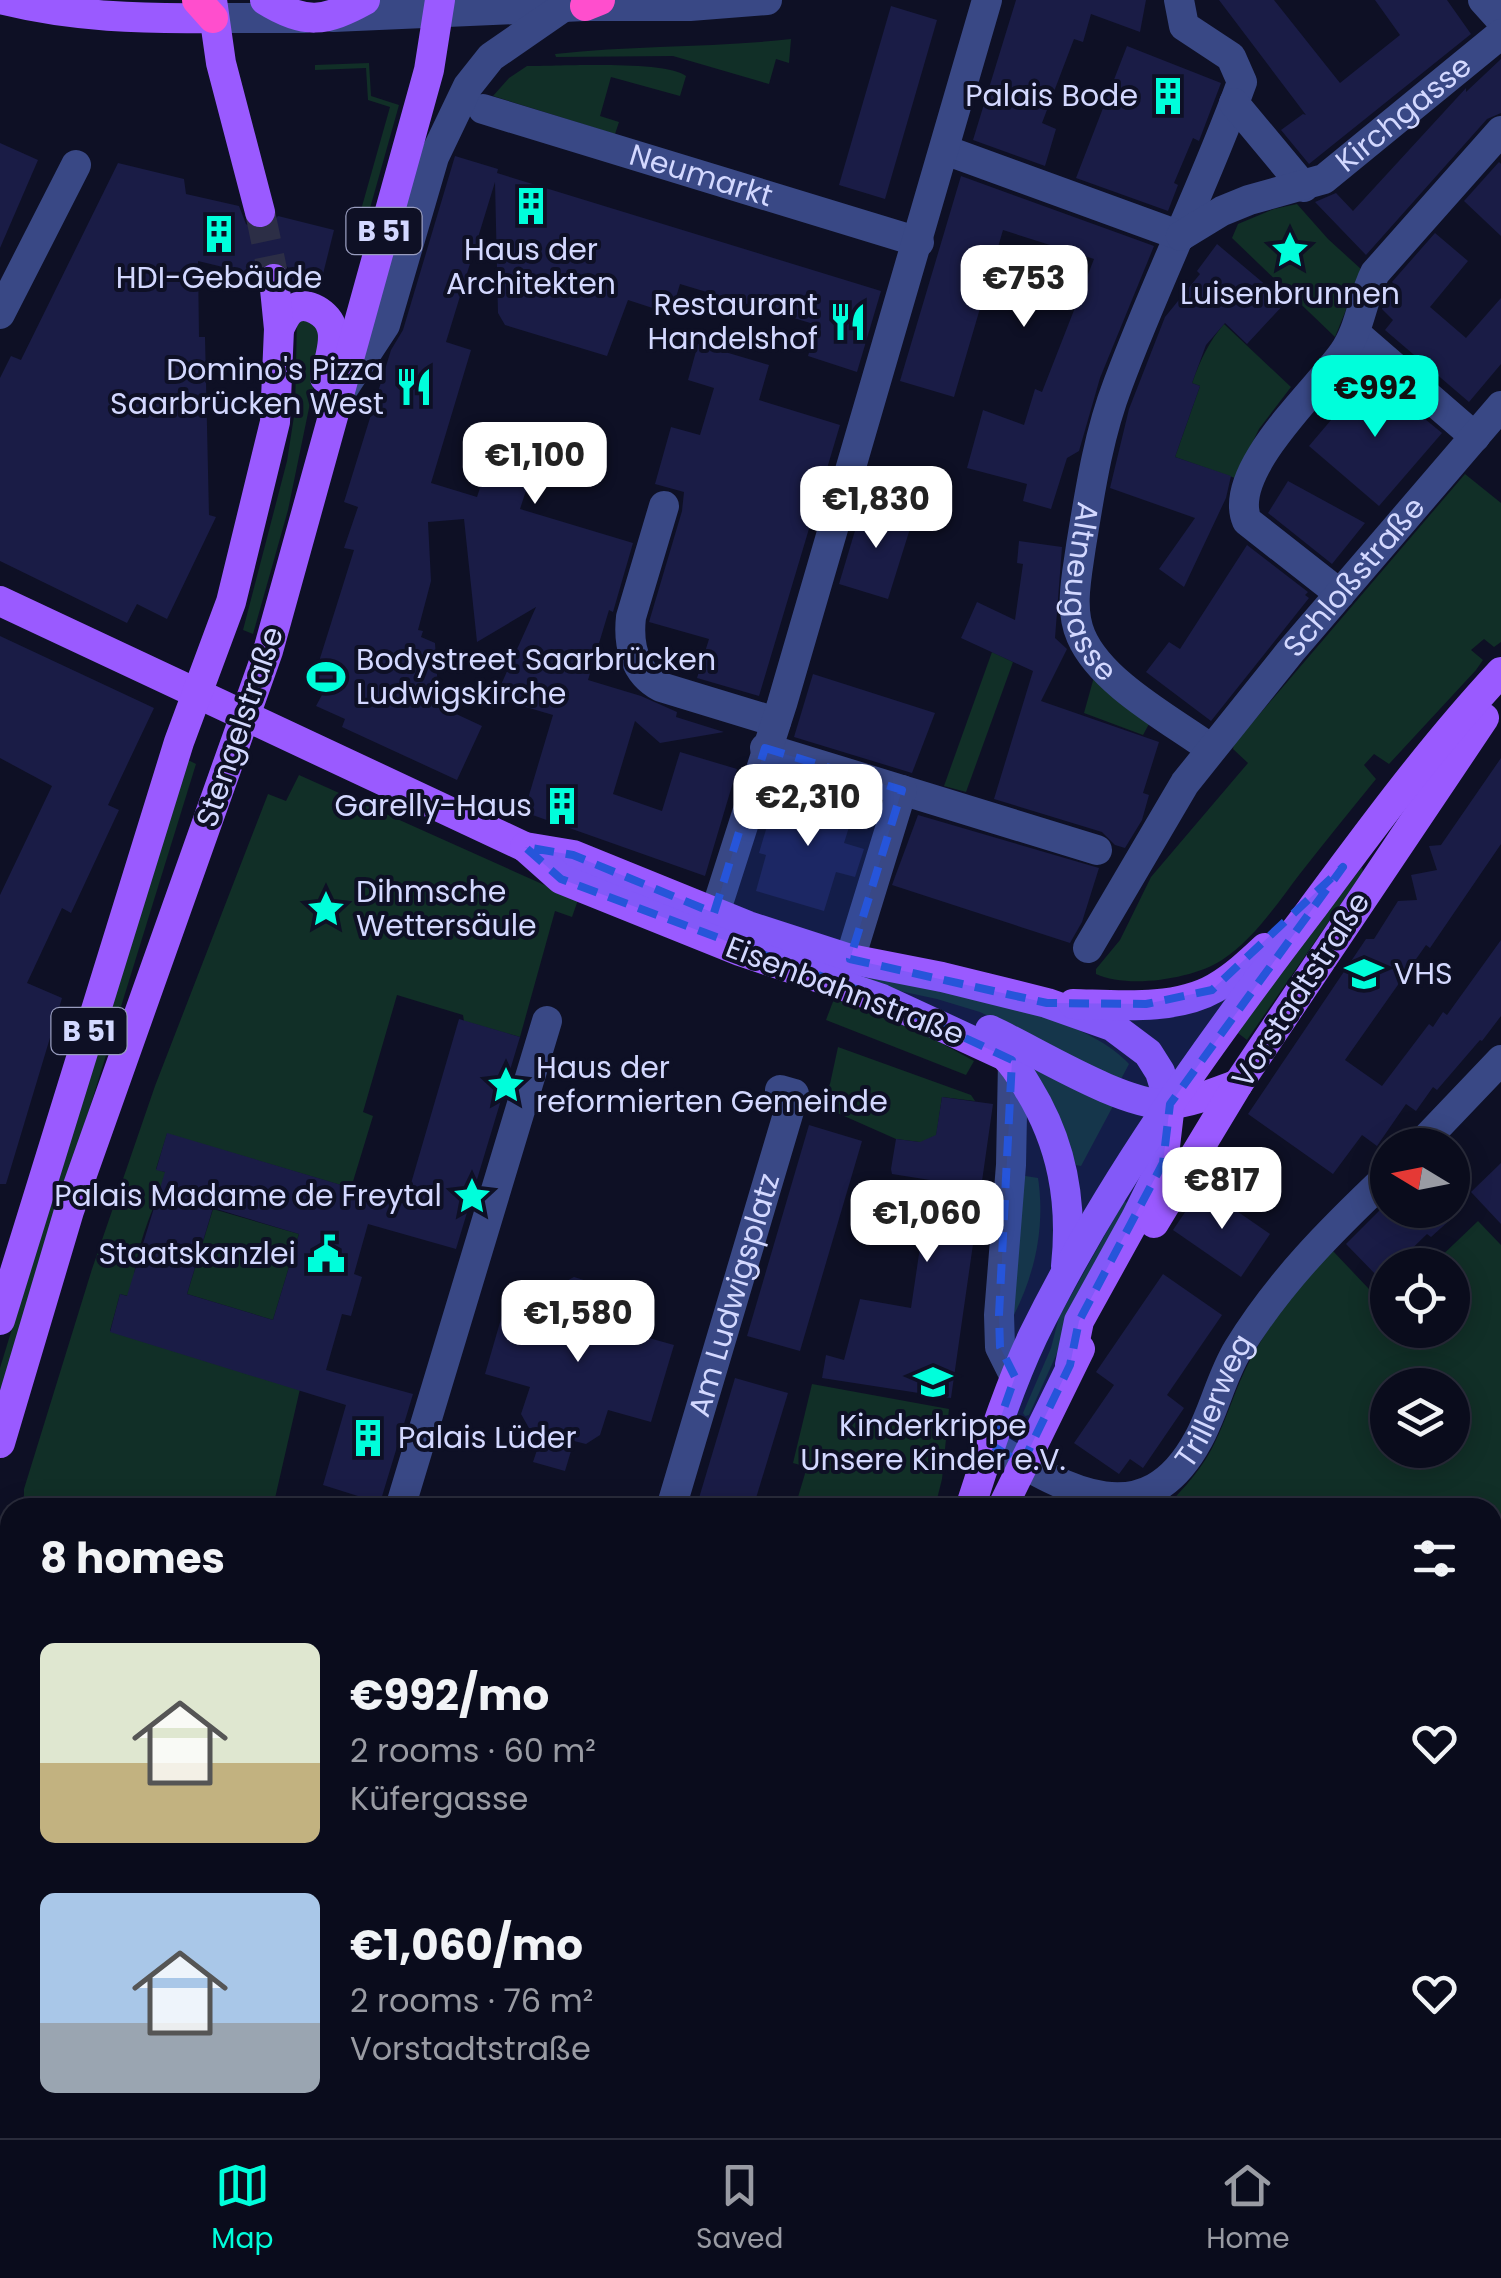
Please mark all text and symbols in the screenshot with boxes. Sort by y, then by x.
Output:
street label: Kirchgasse [1326,45,1481,182]
place label: Palais Bode [965,74,1138,117]
building icon: Palais Bode [1147,75,1189,117]
street label: Neumarkt [624,133,778,217]
building icon: Haus der Architekten [510,185,552,227]
road number: B 51 [346,208,422,254]
building icon: HDI-Gebäude [198,213,240,255]
place label: Haus der Architekten [446,228,616,305]
place icon: Luisenbrunnen [1269,229,1311,271]
pin: €753 [965,245,1083,330]
text: €753 [983,255,1065,300]
place label: HDI-Gebäude [116,256,322,299]
place label: Luisenbrunnen [1180,272,1400,315]
place label: Restaurant Handelshof [648,283,818,360]
restaurant icon: Restaurant Handelshof [827,301,869,343]
place label: Domino's Pizza Saarbrücken West [110,348,384,425]
pin: €992 [1316,355,1434,440]
text: €992 [1333,365,1417,410]
restaurant icon: Domino's Pizza Saarbrücken West [393,366,435,408]
pin: €1,100 [454,422,616,507]
text: €1,100 [485,432,585,477]
pin: €1,830 [795,466,957,551]
text: €1,830 [822,476,930,521]
street label: Schloßstraße [1273,487,1435,666]
street label: Altneugasse [1053,499,1127,691]
street label: Stengelstraße [185,621,294,833]
place label: Bodystreet Saarbrücken Ludwigskirche [356,638,716,715]
sports icon: Bodystreet Saarbrücken Ludwigskirche [305,656,347,698]
pin: €2,310 [727,764,889,849]
text: €2,310 [755,774,861,819]
place label: Garelly-Haus [335,784,532,827]
building icon: Garelly-Haus [541,785,583,827]
place label: Dihmsche Wettersäule [356,870,537,947]
street label: Vorstadtstraße [1221,883,1380,1096]
place icon: Dihmsche Wettersäule [305,888,347,930]
street label: Eisenbahnstraße [720,925,971,1056]
place label: VHS [1394,952,1453,995]
school or university icon: VHS [1343,953,1385,995]
road number: B 51 [52,1008,126,1054]
place label: Haus der reformierten Gemeinde [536,1046,888,1123]
place icon: Haus der reformierten Gemeinde [485,1064,527,1106]
north arrow [1370,1128,1470,1228]
map controls [1370,1128,1470,1468]
pin: €817 [1163,1147,1281,1232]
text: €817 [1184,1157,1260,1202]
street label: Am Ludwigsplatz [677,1168,790,1422]
place label: Palais Madame de Freytal [54,1174,442,1217]
place icon: Palais Madame de Freytal [451,1175,493,1217]
pin: €1,060 [846,1180,1008,1265]
text: €1,060 [873,1190,981,1235]
place label: Staatskanzlei [98,1232,296,1275]
public building icon: Staatskanzlei [305,1233,347,1275]
button: locate [1370,1248,1470,1348]
pin: €1,580 [497,1280,659,1365]
text: €1,580 [523,1290,633,1335]
street label: Trillerweg [1164,1325,1263,1477]
school or university icon: Kinderkrippe Unsere Kinder e.V. [912,1361,954,1403]
button: layers [1370,1368,1470,1468]
place label: Kinderkrippe Unsere Kinder e.V. [800,1404,1066,1481]
place label: Palais Lüder [398,1416,577,1459]
building icon: Palais Lüder [347,1417,389,1459]
text: 8 homes [40,1529,225,1588]
icon: filters [1407,1531,1462,1586]
text: €992/mo [350,1666,549,1725]
icon: home [120,1683,240,1803]
icon: heart [1407,1716,1462,1771]
text: 2 rooms · 60 m² [350,1728,596,1773]
text: Küfergasse [350,1776,528,1821]
text: €1,060/mo [350,1916,583,1975]
icon: home [120,1933,240,2053]
icon: heart [1407,1966,1462,2021]
text: 2 rooms · 76 m² [350,1978,593,2023]
text: Vorstadtstraße [350,2026,591,2071]
tab: Map [211,2158,273,2260]
tab: Saved [696,2158,783,2260]
tab: Home [1206,2158,1290,2260]

